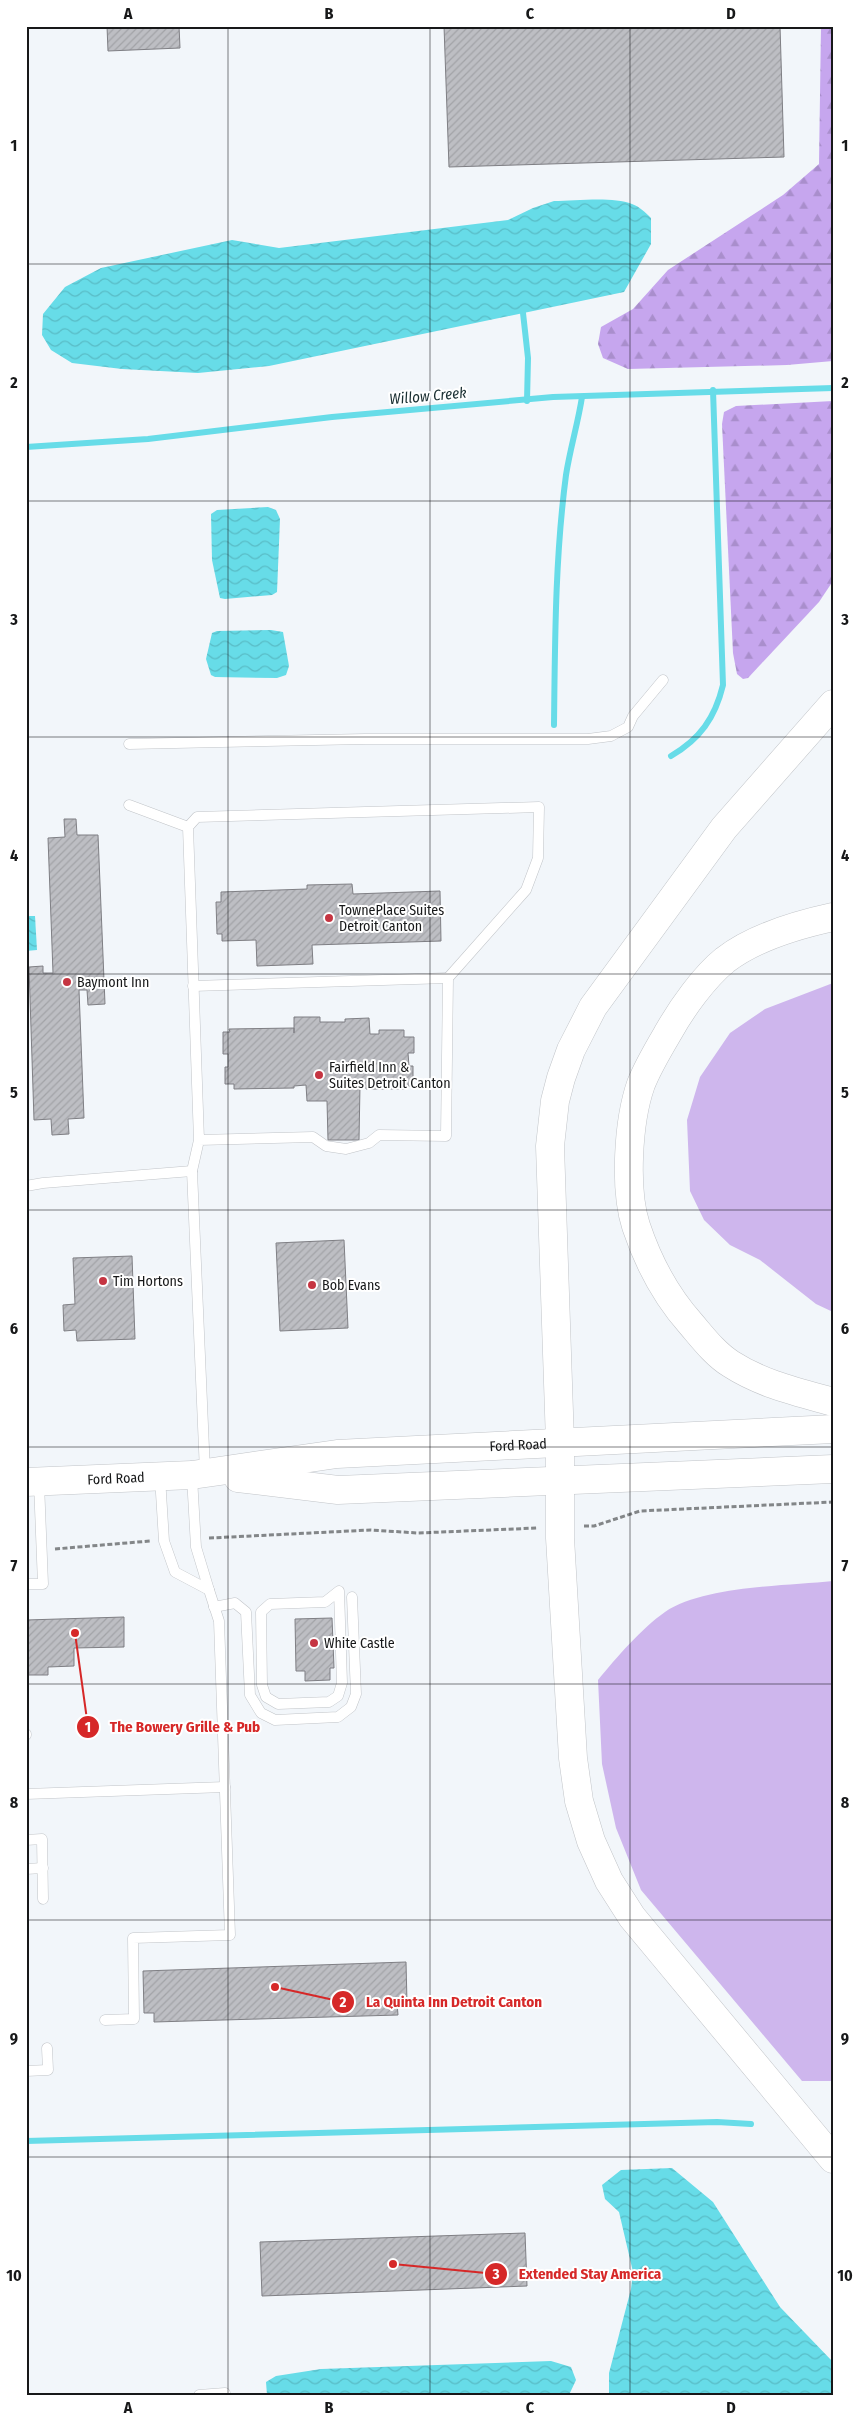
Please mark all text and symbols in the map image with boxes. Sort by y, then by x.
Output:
text: A [123,4,133,23]
text: B [325,4,334,23]
text: C [526,4,535,23]
text: D [726,4,736,23]
text: 1 [11,136,17,155]
text: 1 [842,136,848,155]
text: 2 [9,373,18,392]
text: 2 [840,373,849,392]
water label: Willow Creek [389,384,468,408]
text: 3 [9,610,18,629]
text: 3 [840,610,849,629]
text: 4 [10,846,18,865]
text: 4 [841,846,849,865]
place label: TownePlace Suites Detroit Canton [339,902,444,935]
marker: TownePlace Suites Detroit Canton [323,912,335,924]
place label: Baymont Inn [77,974,149,991]
marker: Baymont Inn [61,976,73,988]
place label: Fairfield Inn & Suites Detroit Canton [329,1059,451,1092]
marker: Fairfield Inn & Suites Detroit Canton [313,1069,325,1081]
text: 5 [10,1083,18,1102]
text: 5 [841,1083,849,1102]
place label: Tim Hortons [113,1273,183,1290]
marker: Tim Hortons [97,1275,109,1287]
place label: Bob Evans [322,1277,380,1294]
marker: Bob Evans [306,1279,318,1291]
text: 6 [10,1319,18,1338]
text: 6 [841,1319,849,1338]
street label: Ford Road [489,1435,547,1455]
street label: Ford Road [87,1469,145,1488]
text: 7 [11,1556,18,1575]
text: 7 [842,1556,849,1575]
place label: White Castle [324,1635,395,1652]
marker: White Castle [308,1637,320,1649]
callout: The Bowery Grille & Pub [75,1712,271,1742]
text: 1 [85,1718,91,1736]
text: The Bowery Grille & Pub [110,1718,260,1736]
text: 8 [10,1793,19,1812]
text: 8 [841,1793,850,1812]
callout: La Quinta Inn Detroit Canton [331,1987,552,2017]
text: 2 [339,1993,347,2011]
text: La Quinta Inn Detroit Canton [366,1993,542,2011]
text: 9 [10,2029,18,2048]
text: 9 [841,2029,849,2048]
callout: Extended Stay America [484,2259,671,2289]
text: 3 [491,2265,500,2283]
text: Extended Stay America [519,2265,662,2283]
text: 10 [6,2266,22,2285]
text: 10 [837,2266,853,2285]
text: A [123,2398,133,2417]
text: B [325,2398,334,2417]
text: C [526,2398,535,2417]
text: D [726,2398,736,2417]

